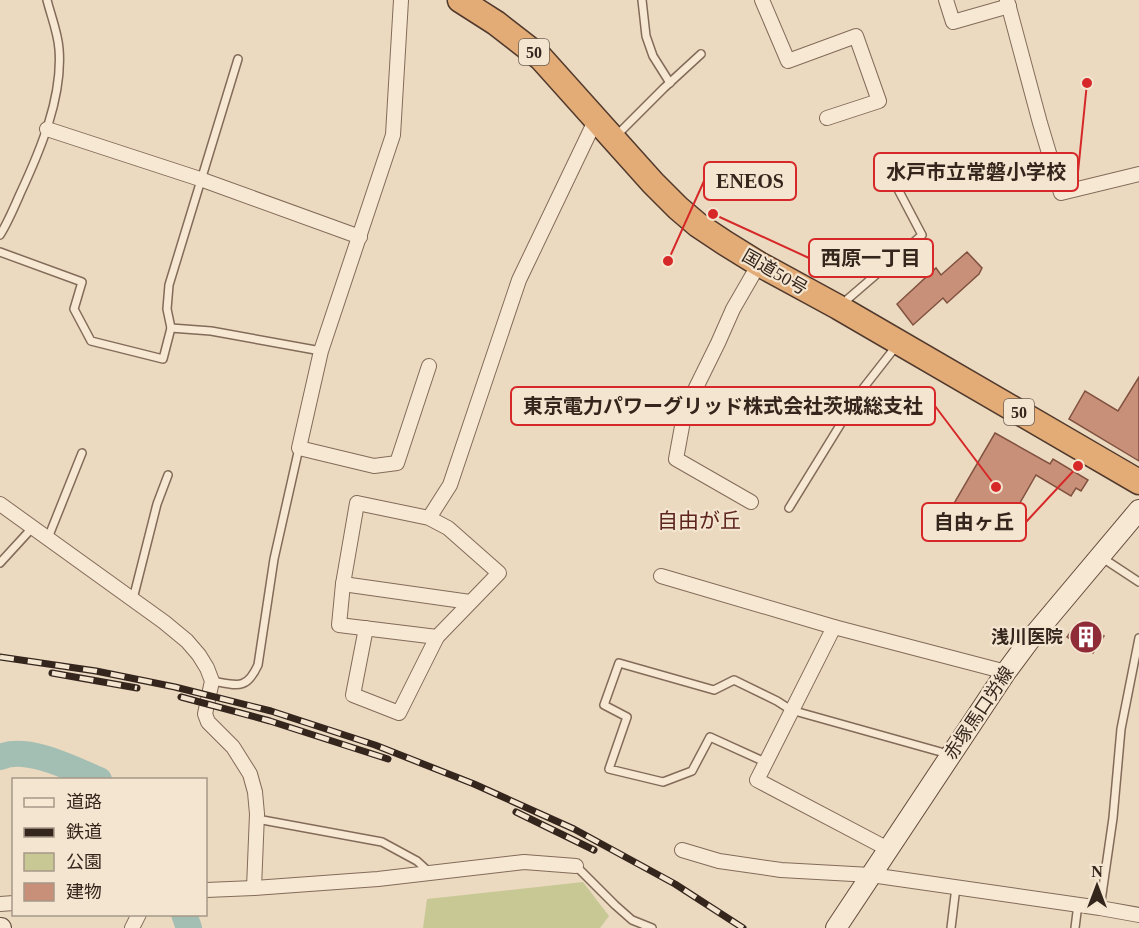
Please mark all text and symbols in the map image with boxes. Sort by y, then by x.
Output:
road number: 50 [519,39,549,65]
callout: 水戸市立常磐小学校 [874,153,1078,191]
text: 水戸市立常磐小学校 [886,161,1066,183]
callout: ENEOS [704,162,796,200]
text: ENEOS [716,170,784,192]
callout: 西原一丁目 [809,239,933,277]
street label: 国道50号 [739,245,811,299]
text: 西原一丁目 [821,247,921,269]
callout: 東京電力パワーグリッド株式会社茨城総支社 [511,387,935,425]
text: 東京電力パワーグリッド株式会社茨城総支社 [523,395,923,417]
road number: 50 [1004,399,1034,425]
callout: 自由ヶ丘 [922,503,1026,541]
district label: 自由が丘 [657,509,741,533]
text: 自由ヶ丘 [934,511,1014,533]
building icon: 浅川医院 [1068,619,1104,655]
place label: 浅川医院 [991,627,1063,647]
street label: 赤塚馬口労線 [941,663,1017,763]
legend [12,778,207,916]
text: 道路 [66,792,102,812]
text: 鉄道 [66,822,102,842]
text: 公園 [66,852,102,872]
north arrow [1067,856,1127,916]
text: N [1091,863,1103,880]
text: 建物 [66,882,102,902]

